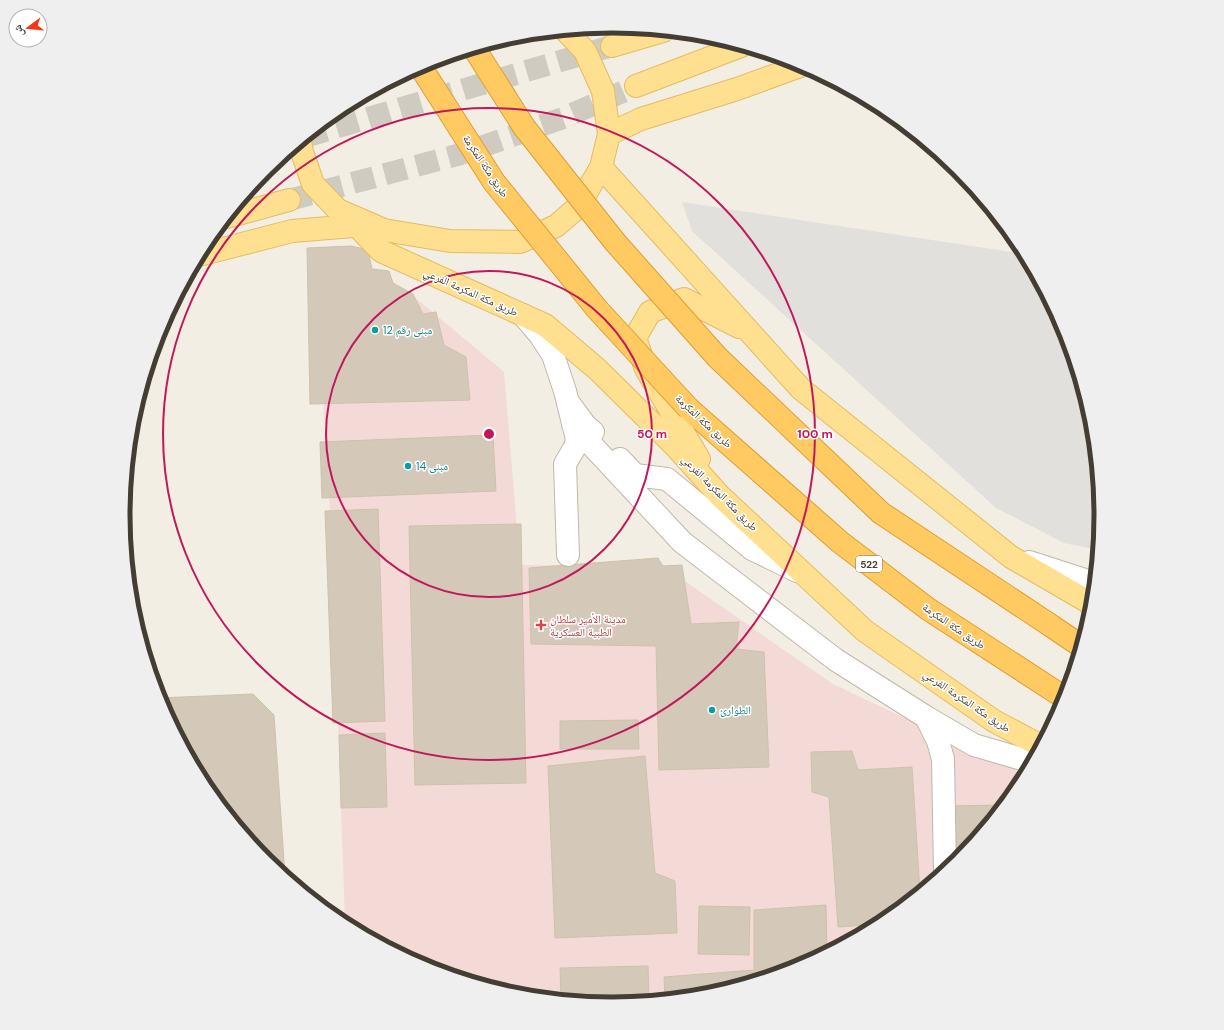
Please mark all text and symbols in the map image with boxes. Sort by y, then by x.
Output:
north arrow [8,8,48,48]
text: ش [10,23,28,38]
street label: طريق مكة المكرمة [460,132,512,200]
street label: طريق مكة المكرمة الفرعي [421,265,520,321]
place label: مبنى رقم 12 [383,323,432,338]
marker: مبنى رقم 12 [370,325,380,335]
street label: طريق مكة المكرمة [673,391,735,451]
text: 50 m [637,426,667,442]
text: 100 m [797,426,833,442]
centre of rings [482,427,496,441]
street label: طريق مكة المكرمة الفرعي [678,452,761,535]
place label: مبنى 14 [416,459,448,473]
marker: مبنى 14 [403,461,413,471]
road number: 522 [856,556,882,572]
street label: طريق مكة المكرمة [920,600,988,652]
place label: مدينة الأمير سلطان الطبية العسكرية [550,612,626,639]
marker: مدينة الأمير سلطان الطبية العسكرية [535,619,547,631]
street label: طريق مكة المكرمة الفرعي [920,667,1013,737]
place label: الطوارئ [720,703,751,717]
marker: الطوارئ [707,705,717,715]

